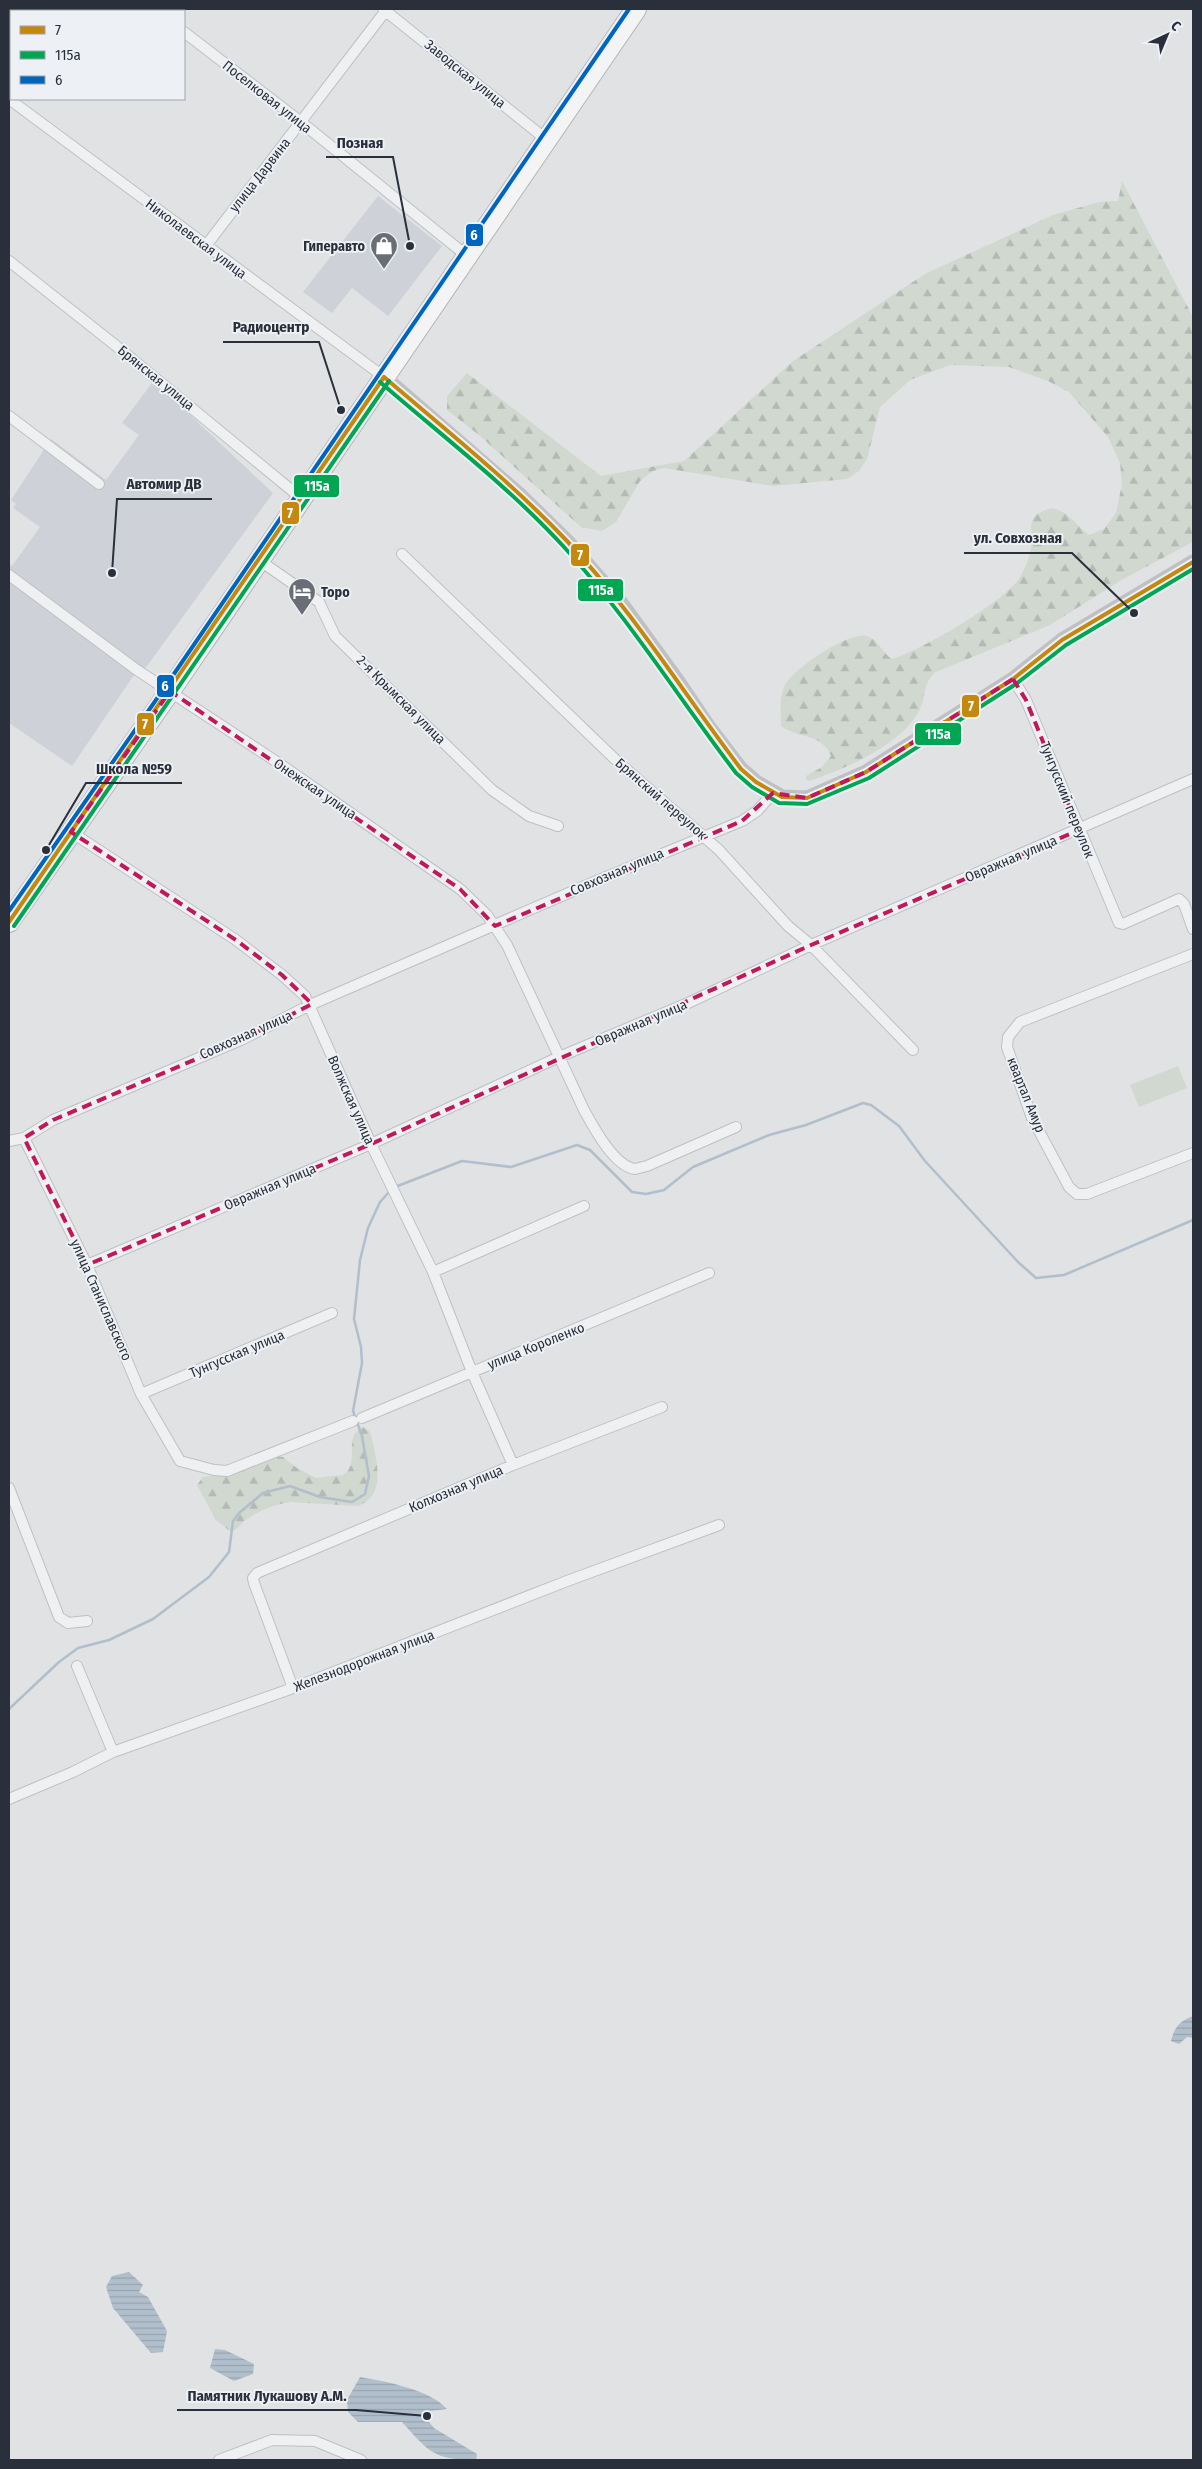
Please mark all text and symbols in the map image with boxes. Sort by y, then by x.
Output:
legend [10,10,185,100]
north arrow [1142,10,1192,60]
text: С [1167,17,1185,35]
text: 7 [55,21,61,39]
street label: Заводская улица [421,36,509,112]
text: 115а [55,46,81,64]
street label: Поселковая улица [219,57,315,137]
text: 6 [55,71,62,89]
callout: Позная [326,127,393,157]
street label: улица Дарвина [226,134,294,215]
text: Позная [337,134,383,152]
street label: Николаевская улица [142,195,250,283]
line badge: 6 [465,223,484,247]
text: 6 [470,227,478,244]
shop icon: Гиперавто [369,231,399,270]
place label: Гиперавто [303,238,366,255]
callout: Радиоцентр [223,312,319,342]
text: Радиоцентр [233,318,309,336]
street label: Брянская улица [114,342,198,414]
callout: Автомир ДВ [117,469,212,499]
line badge: 115а [293,474,340,498]
text: Автомир ДВ [125,475,202,493]
text: 115а [304,478,330,495]
line badge: 7 [281,501,300,525]
text: 7 [287,505,293,522]
callout: ул. Совхозная [964,523,1072,553]
text: ул. Совхозная [973,529,1062,547]
line badge: 7 [570,543,590,567]
text: 7 [577,547,583,564]
hotel icon: Торо [287,577,317,616]
line badge: 115а [577,578,624,602]
text: 115а [588,582,614,599]
place label: Торо [321,584,350,601]
street label: 2-я Крымская улица [353,652,449,748]
line badge: 6 [156,674,175,698]
text: 6 [161,678,169,695]
line badge: 7 [961,694,980,718]
text: 7 [968,698,974,715]
line badge: 7 [136,712,155,736]
text: 7 [142,716,148,733]
line badge: 115а [914,722,962,746]
text: 115а [925,726,951,743]
street label: Тунгусский переулок [1036,739,1098,861]
callout: Школа №59 [86,753,182,783]
street label: Онежская улица [270,755,360,823]
street label: Брянский переулок [612,755,711,844]
text: Школа №59 [96,760,172,778]
street label: Овражная улица [962,832,1060,886]
street label: Совхозная улица [568,845,666,899]
street label: Овражная улица [592,996,690,1050]
street label: Совхозная улица [197,1007,295,1063]
street label: Волжская улица [324,1053,378,1147]
street label: квартал Амур [1003,1055,1049,1135]
street label: Овражная улица [221,1160,319,1214]
street label: улица Станиславского [67,1237,135,1363]
street label: улица Короленко [485,1319,587,1373]
street label: Тунгусская улица [187,1326,287,1382]
street label: Колхозная улица [406,1461,506,1516]
street label: Железнодорожная улица [291,1626,437,1696]
callout: Памятник Лукашову А.М. [177,2380,356,2410]
text: Памятник Лукашову А.М. [187,2387,347,2405]

